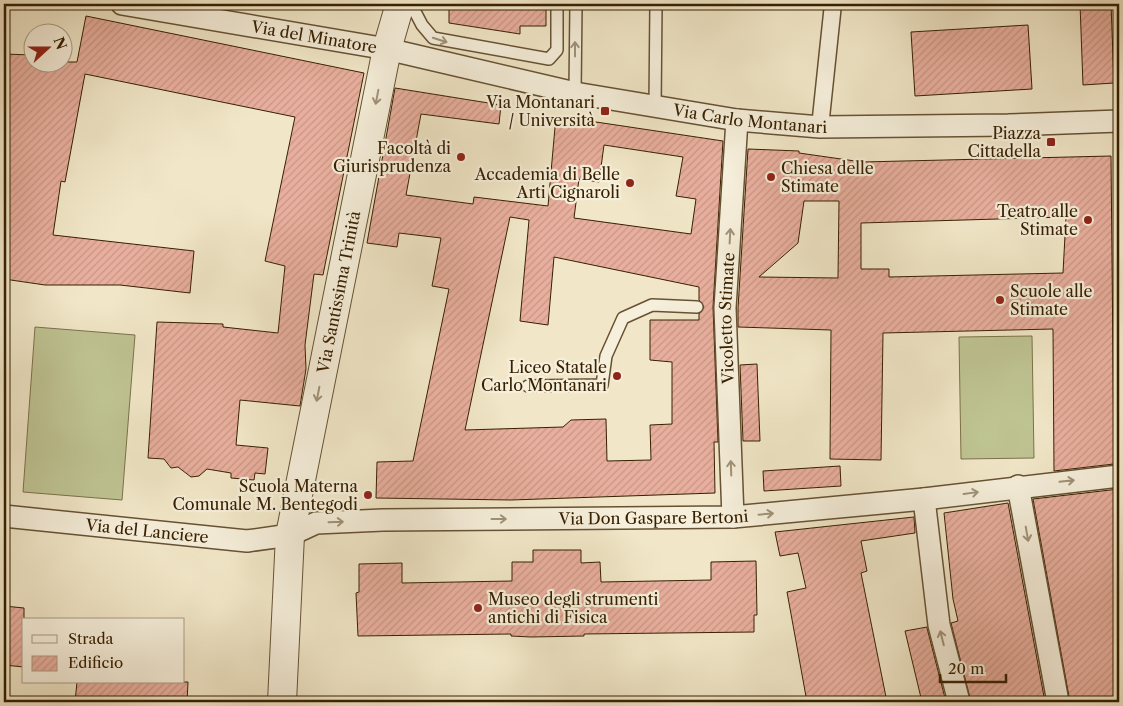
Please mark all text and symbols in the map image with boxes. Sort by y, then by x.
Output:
street label: Via del Minatore [249,16,379,57]
north arrow [22,22,72,72]
text: N [50,34,71,52]
one-way arrow [432,36,448,45]
one-way arrow [570,41,580,57]
one-way arrow [372,89,382,105]
place label: Via Montanari / Università [485,92,596,130]
street label: Via Carlo Montanari [671,99,827,137]
marker: Via Montanari / Università [599,105,611,117]
place label: Piazza Cittadella [967,123,1042,161]
marker: Piazza Cittadella [1045,136,1057,148]
place label: Facoltà di Giurisprudenza [333,138,452,176]
marker: Facoltà di Giurisprudenza [455,151,467,163]
place label: Chiesa delle Stimate [781,158,874,196]
place label: Accademia di Belle Arti Cignaroli [474,164,620,202]
marker: Chiesa delle Stimate [765,171,777,183]
marker: Accademia di Belle Arti Cignaroli [624,177,636,189]
place label: Teatro alle Stimate [997,201,1078,239]
street label: Via Santissima Trinità [312,209,365,376]
marker: Teatro alle Stimate [1082,214,1094,226]
one-way arrow [725,228,734,244]
street label: Vicoletto Stimate [715,252,739,385]
place label: Scuole alle Stimate [1010,281,1093,319]
marker: Scuole alle Stimate [994,294,1006,306]
place label: Liceo Statale Carlo Montanari [481,357,607,395]
marker: Liceo Statale Carlo Montanari [611,370,623,382]
one-way arrow [313,385,322,401]
one-way arrow [726,460,736,476]
place label: Scuola Materna Comunale M. Bentegodi [173,476,359,514]
one-way arrow [1058,476,1074,486]
one-way arrow [963,487,979,497]
marker: Scuola Materna Comunale M. Bentegodi [362,489,374,501]
street label: Via Don Gaspare Bertoni [558,506,749,529]
one-way arrow [758,509,774,519]
street label: Via del Lanciere [84,514,210,547]
one-way arrow [490,514,506,524]
one-way arrow [328,517,344,527]
one-way arrow [1023,526,1033,542]
place label: Museo degli strumenti antichi di Fisica [488,589,658,627]
marker: Museo degli strumenti antichi di Fisica [472,602,484,614]
legend [22,618,185,684]
text: Strada [68,629,114,648]
one-way arrow [937,631,946,647]
scale bar [940,651,1007,683]
text: Edificio [68,653,123,672]
text: 20 m [948,659,984,678]

